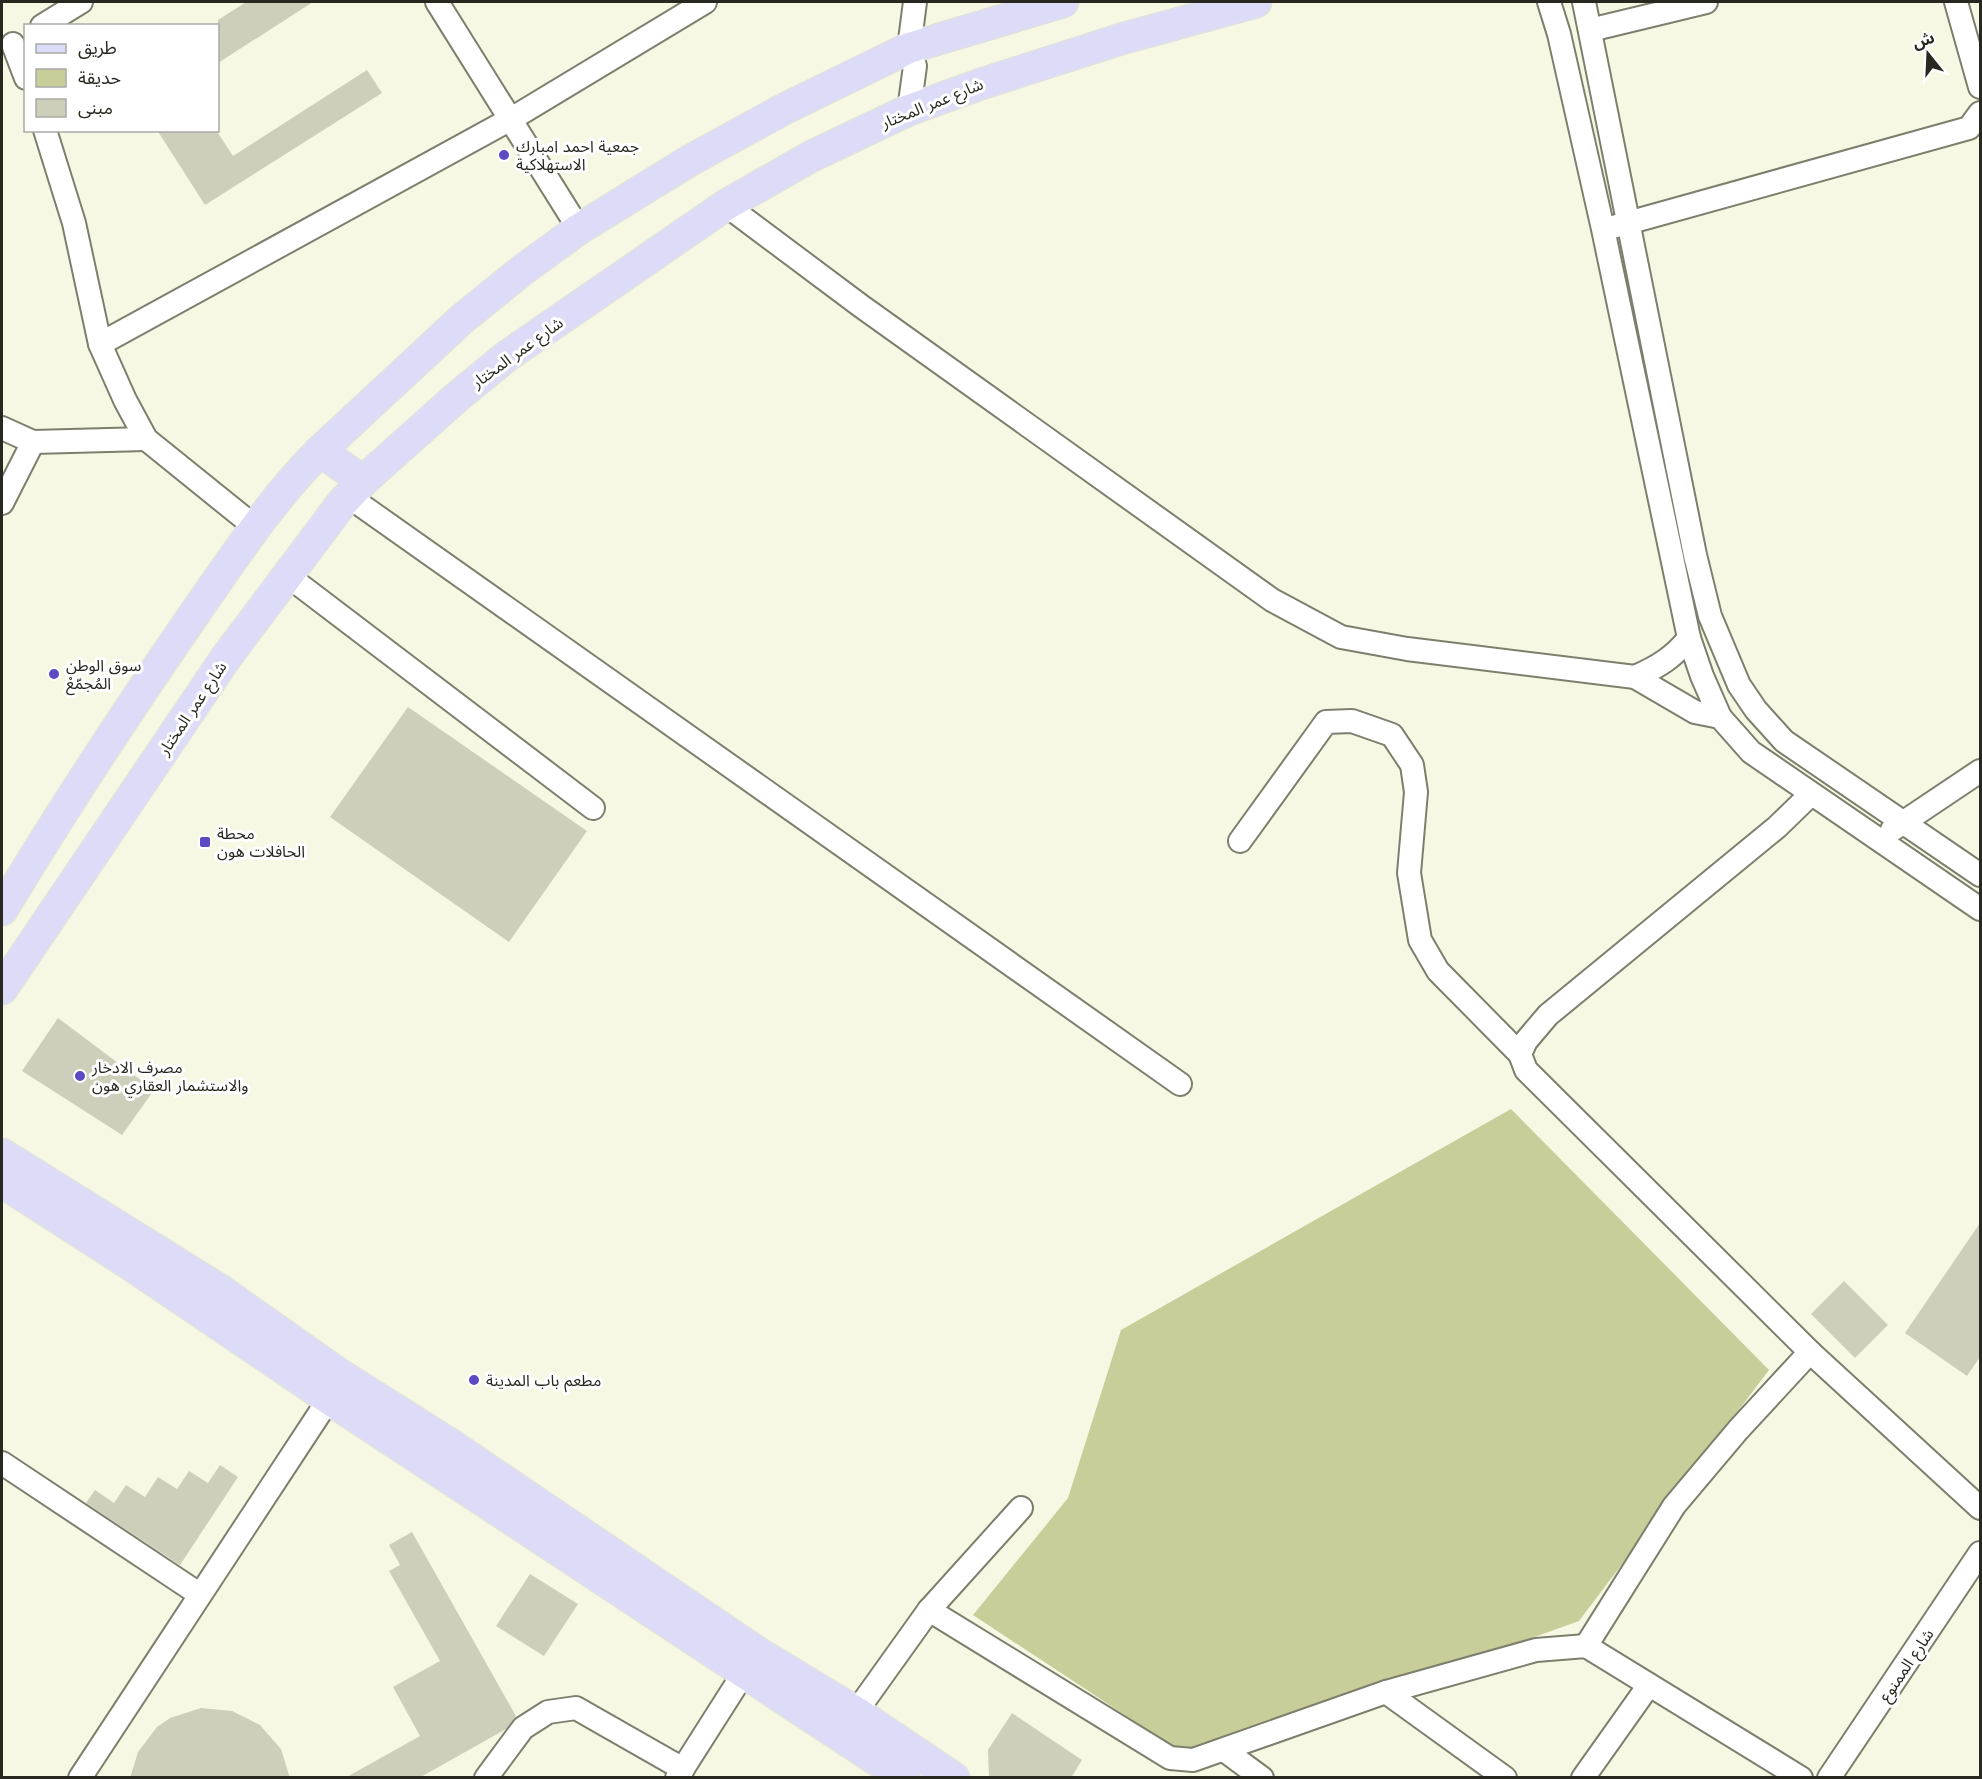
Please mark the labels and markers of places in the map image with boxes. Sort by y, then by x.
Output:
place label: جمعية احمد امبارك الاستهلاكية [516,135,639,176]
marker: جمعية احمد امبارك الاستهلاكية [497,148,511,162]
place label: سوق الوطن المُجمّعْ [66,654,141,696]
marker: سوق الوطن المُجمّعْ [47,667,61,681]
place label: محطة الحافلات هون [217,822,305,863]
marker: محطة الحافلات هون [198,835,212,849]
place label: مصرف الادخار والاستشمار العقاري هون [91,1056,248,1098]
marker: مصرف الادخار والاستشمار العقاري هون [73,1069,87,1083]
place label: مطعم باب المدينة [486,1369,601,1393]
marker: مطعم باب المدينة [467,1373,481,1387]

